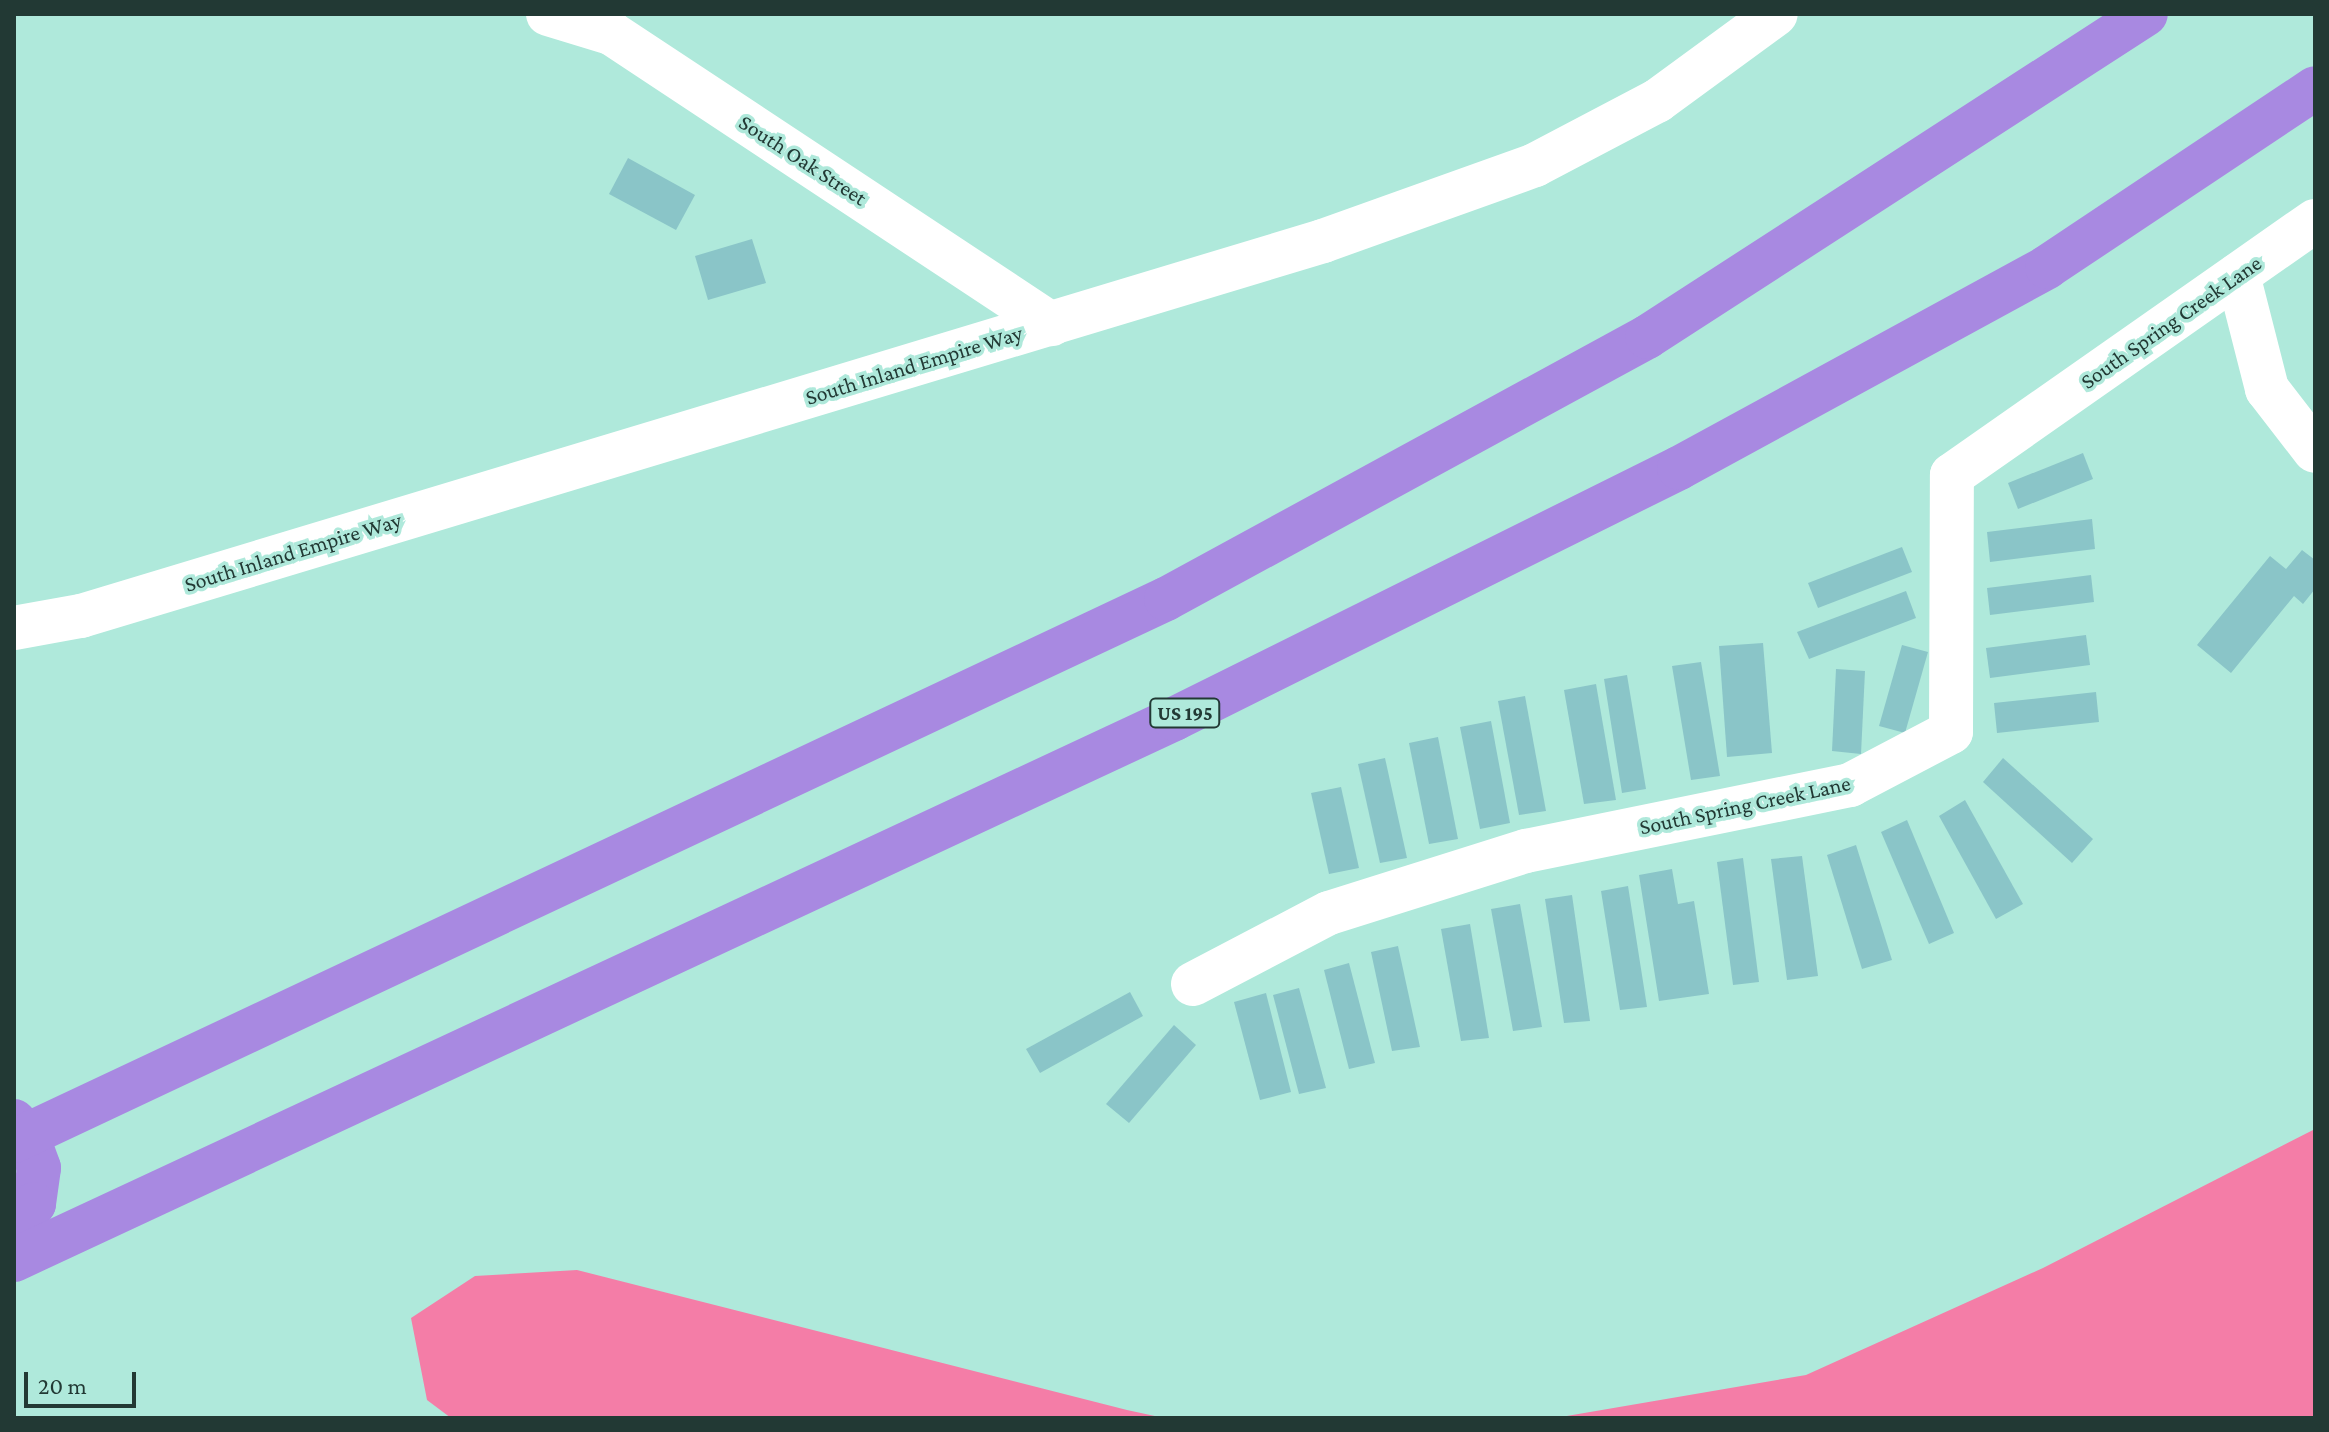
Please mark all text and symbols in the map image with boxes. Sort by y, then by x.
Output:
street label: South Oak Street [734,109,872,211]
street label: South Spring Creek Lane [2075,250,2267,394]
street label: South Inland Empire Way [802,319,1026,411]
street label: South Inland Empire Way [181,506,405,598]
road number: US 195 [1149,697,1221,729]
street label: South Spring Creek Lane [1637,770,1853,840]
scale bar [28,1356,140,1406]
text: 20 m [38,1372,87,1399]

